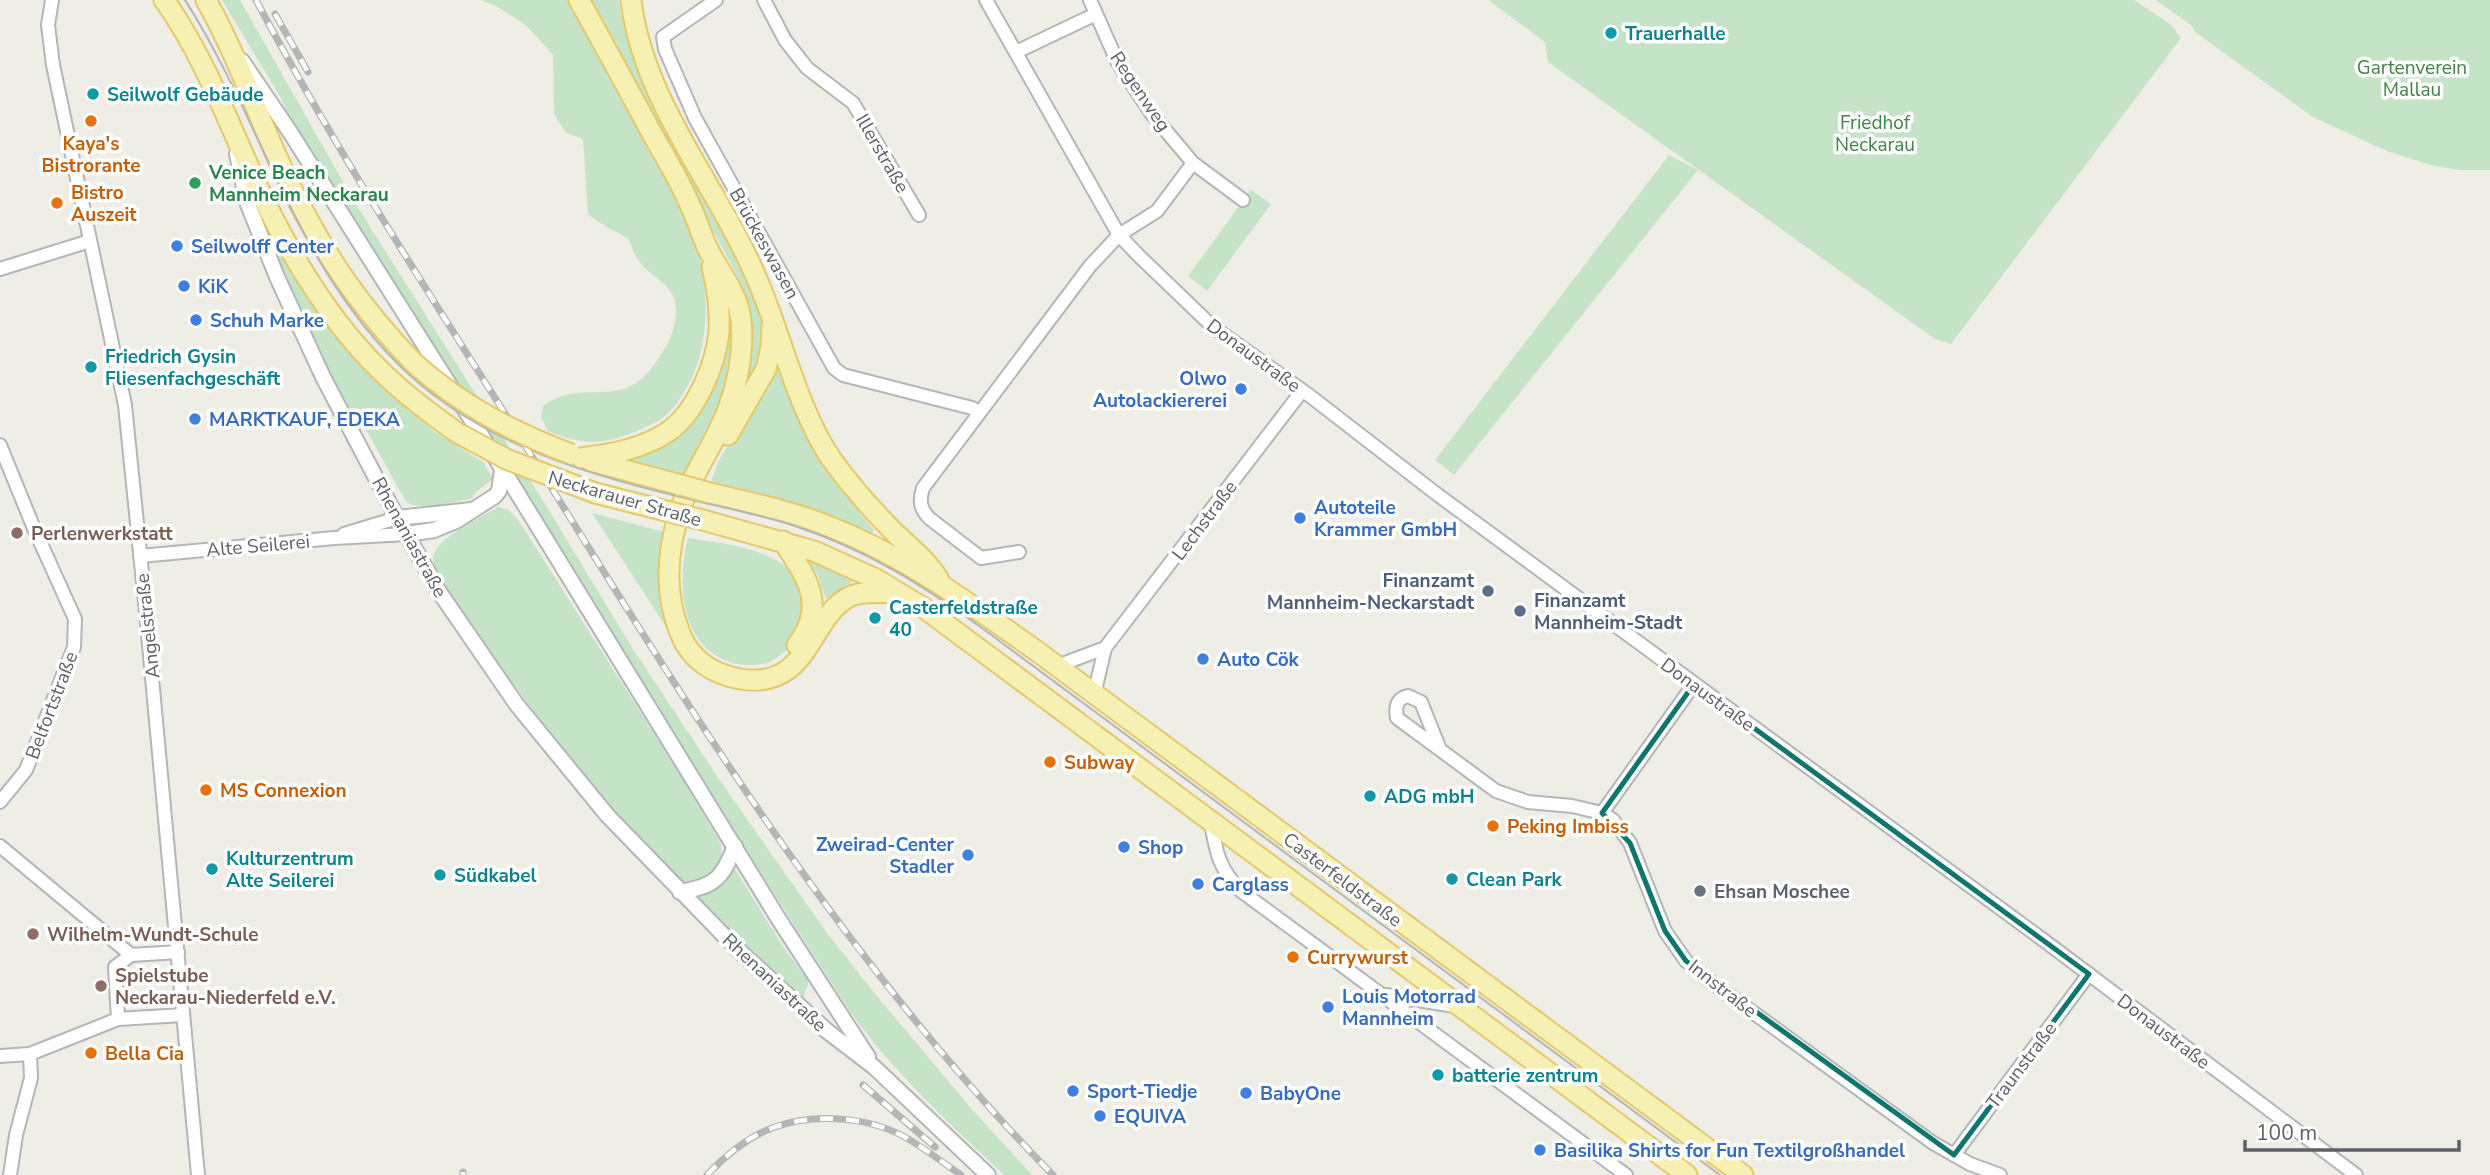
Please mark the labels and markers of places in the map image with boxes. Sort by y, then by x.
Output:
place label: Trauerhalle [1625,21,1726,47]
marker: Trauerhalle [1603,25,1619,41]
place label: Seilwolf Gebäude [107,82,264,108]
marker: Seilwolf Gebäude [85,86,101,102]
marker: Kaya's Bistrorante [83,113,99,129]
place label: Kaya's Bistrorante [42,131,141,179]
place label: Venice Beach Mannheim Neckarau [208,160,389,208]
marker: Venice Beach Mannheim Neckarau [187,175,203,191]
place label: Bistro Auszeit [71,180,137,228]
marker: Bistro Auszeit [49,195,65,211]
place label: Seilwolff Center [191,234,334,260]
marker: Seilwolff Center [169,238,185,254]
place label: KiK [198,274,229,300]
marker: KiK [176,278,192,294]
place label: Schuh Marke [210,308,324,334]
marker: Schuh Marke [188,312,204,328]
place label: Friedrich Gysin Fliesenfachgeschäft [105,344,281,392]
marker: Friedrich Gysin Fliesenfachgeschäft [83,359,99,375]
place label: Olwo Autolackiererei [1093,366,1227,414]
marker: Olwo Autolackiererei [1233,381,1249,397]
place label: MARKTKAUF, EDEKA [209,407,401,433]
marker: MARKTKAUF, EDEKA [187,411,203,427]
place label: Autoteile Krammer GmbH [1314,495,1457,543]
marker: Autoteile Krammer GmbH [1292,510,1308,526]
place label: Perlenwerkstatt [31,521,173,547]
marker: Perlenwerkstatt [9,525,25,541]
place label: Finanzamt Mannheim-Neckarstadt [1267,568,1475,616]
marker: Finanzamt Mannheim-Neckarstadt [1480,583,1496,599]
place label: Finanzamt Mannheim-Stadt [1534,588,1683,636]
place label: Casterfeldstraße 40 [889,595,1038,643]
marker: Finanzamt Mannheim-Stadt [1512,603,1528,619]
marker: Casterfeldstraße 40 [867,610,883,626]
place label: Auto Cök [1217,647,1300,673]
marker: Auto Cök [1195,651,1211,667]
place label: Subway [1064,750,1136,776]
marker: Subway [1042,754,1058,770]
place label: MS Connexion [220,778,347,804]
marker: MS Connexion [198,782,214,798]
place label: ADG mbH [1384,784,1474,810]
marker: ADG mbH [1362,788,1378,804]
place label: Peking Imbiss [1507,814,1629,840]
marker: Peking Imbiss [1485,818,1501,834]
place label: Zweirad-Center Stadler [816,832,955,880]
place label: Shop [1138,835,1183,861]
marker: Shop [1116,839,1132,855]
place label: Kulturzentrum Alte Seilerei [226,846,354,894]
marker: Zweirad-Center Stadler [960,847,976,863]
marker: Kulturzentrum Alte Seilerei [204,861,220,877]
place label: Südkabel [454,863,537,889]
marker: Südkabel [432,867,448,883]
place label: Clean Park [1466,867,1563,893]
marker: Clean Park [1444,871,1460,887]
place label: Carglass [1212,872,1289,898]
marker: Carglass [1190,876,1206,892]
place label: Ehsan Moschee [1714,879,1850,905]
marker: Ehsan Moschee [1692,883,1708,899]
place label: Wilhelm-Wundt-Schule [47,922,259,948]
marker: Wilhelm-Wundt-Schule [25,926,41,942]
place label: Currywurst [1307,945,1409,971]
marker: Currywurst [1285,949,1301,965]
place label: Spielstube Neckarau-Niederfeld e.V. [115,963,336,1011]
marker: Spielstube Neckarau-Niederfeld e.V. [93,978,109,994]
place label: Louis Motorrad Mannheim [1342,984,1476,1032]
marker: Louis Motorrad Mannheim [1320,999,1336,1015]
place label: Bella Cia [105,1041,184,1067]
marker: Bella Cia [83,1045,99,1061]
place label: batterie zentrum [1452,1063,1598,1089]
marker: batterie zentrum [1430,1067,1446,1083]
place label: Sport-Tiedje [1087,1079,1197,1105]
place label: BabyOne [1260,1081,1341,1107]
marker: Sport-Tiedje [1065,1083,1081,1099]
marker: BabyOne [1238,1085,1254,1101]
place label: EQUIVA [1114,1104,1187,1130]
marker: EQUIVA [1092,1108,1108,1124]
place label: Basilika Shirts for Fun Textilgroßhandel [1554,1138,1905,1164]
marker: Basilika Shirts for Fun Textilgroßhandel [1532,1142,1548,1158]

